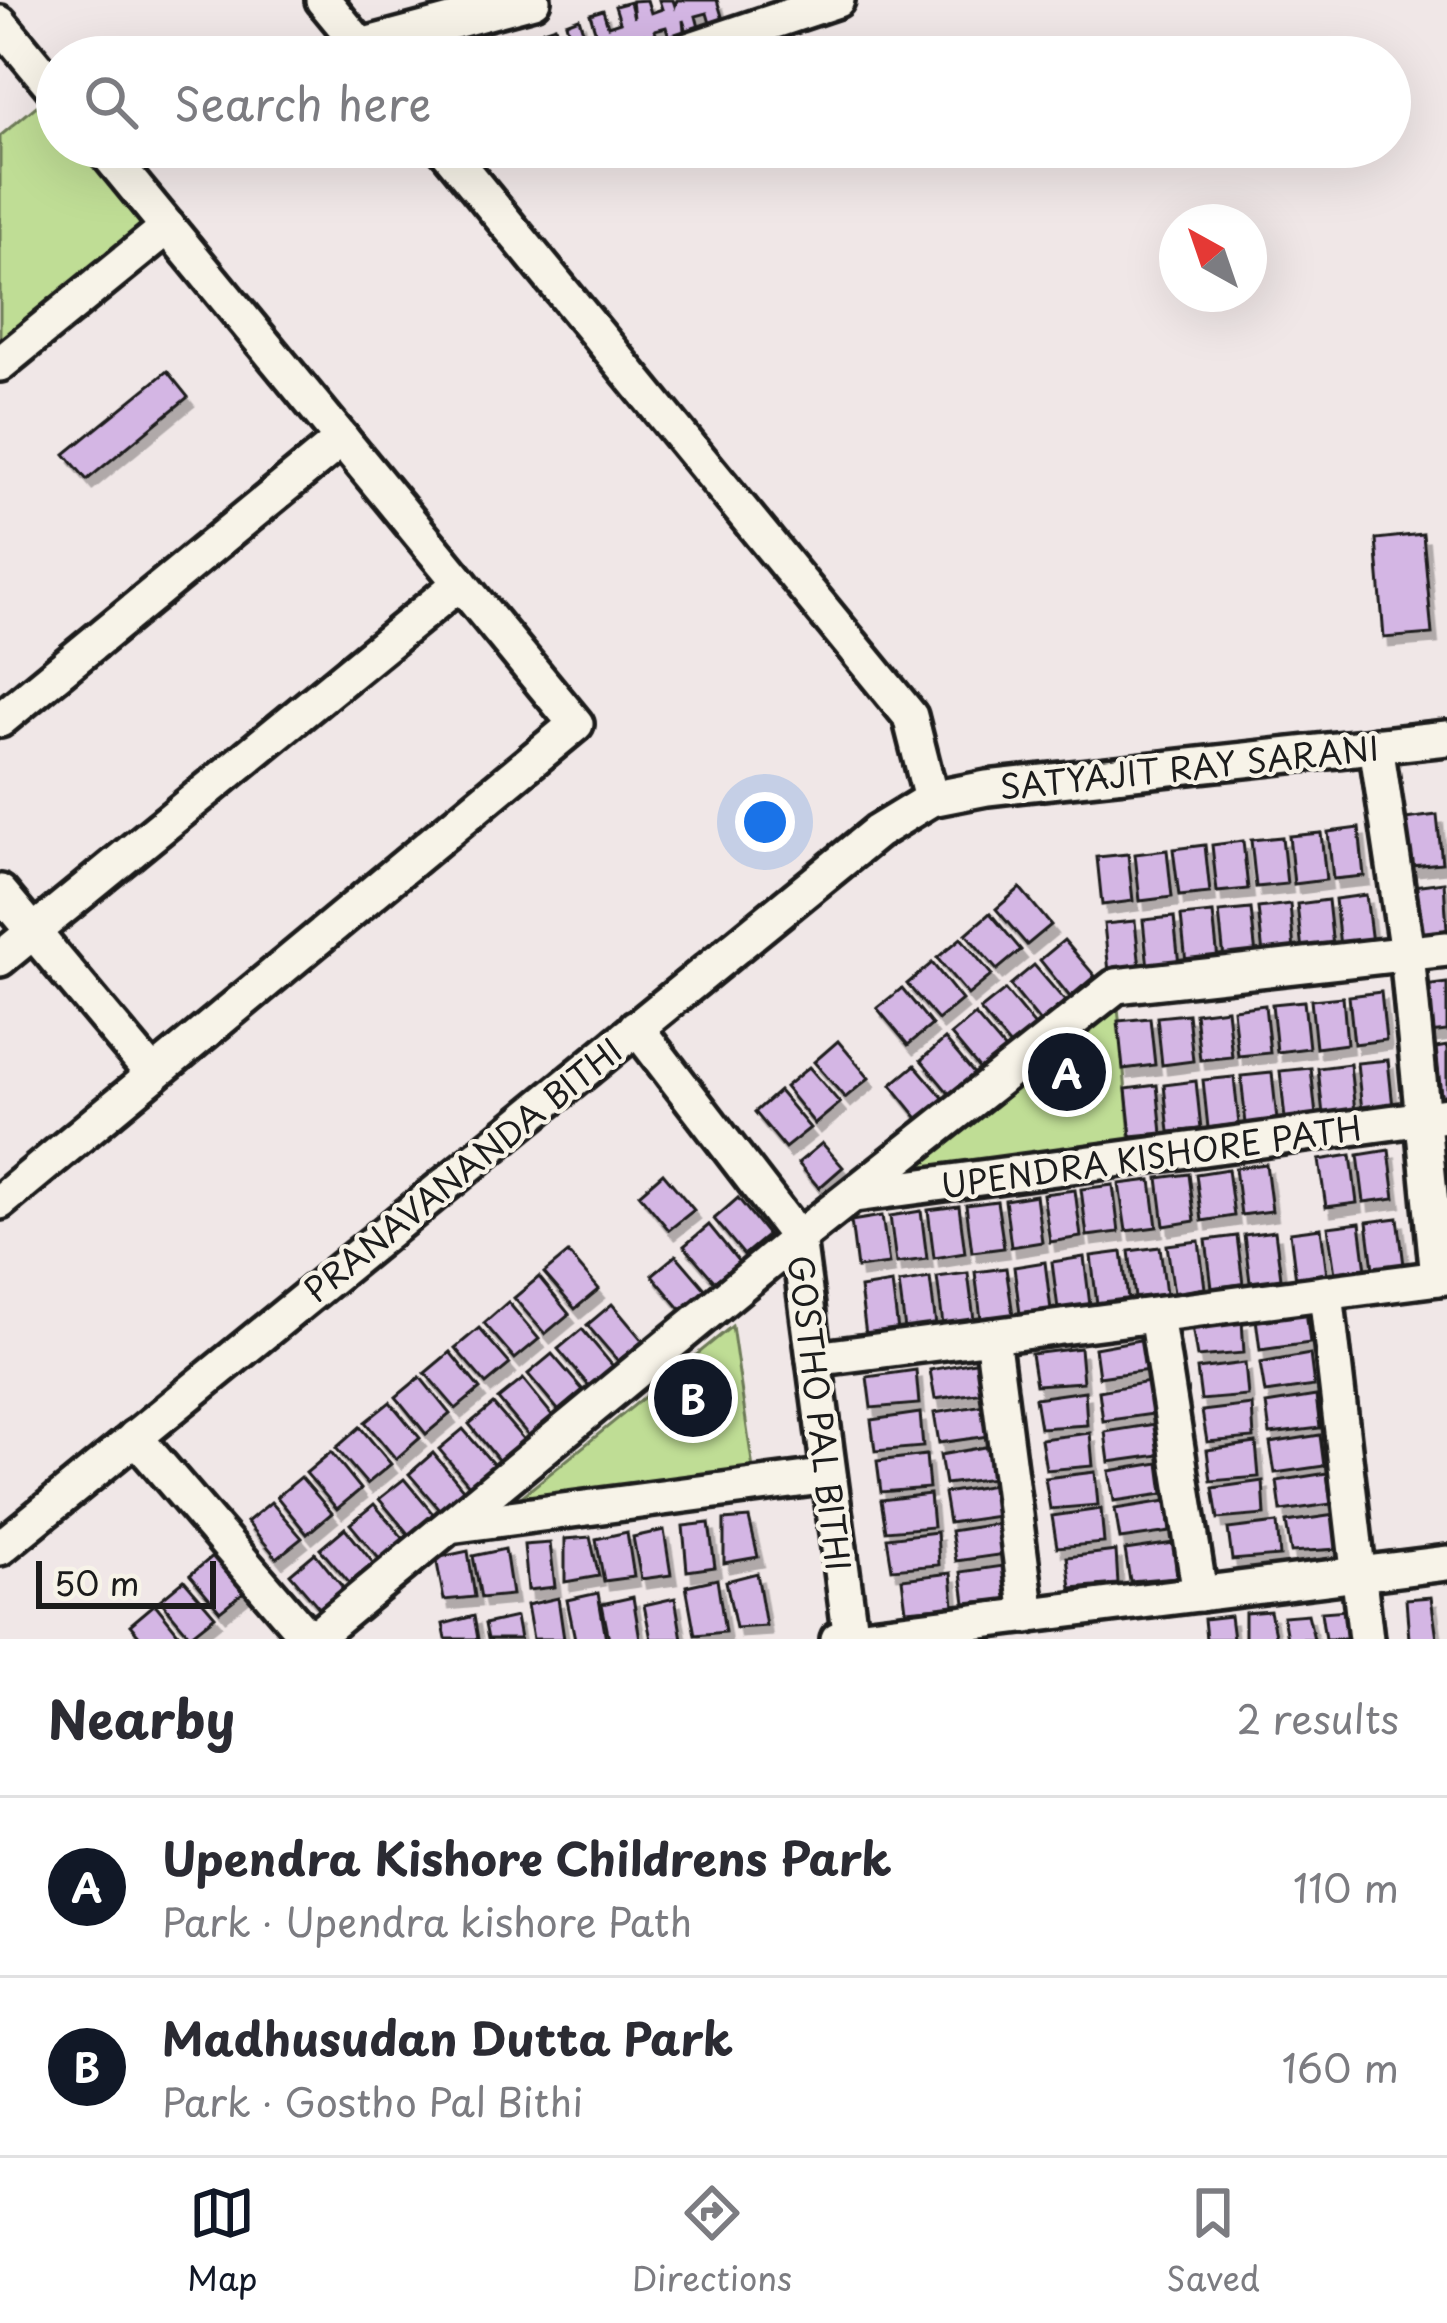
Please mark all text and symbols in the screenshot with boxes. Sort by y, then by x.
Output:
search box [36,36,1411,168]
text: Search here [174,68,431,136]
icon: search [78,69,144,135]
north arrow [1159,204,1267,312]
street label: SATYAJIT RAY SARANI [997,721,1381,811]
your location [735,792,795,852]
street label: PRANAVANANDA BITHI [292,1025,632,1313]
pin: A [1028,1027,1106,1117]
street label: UPENDRA KISHORE PATH [938,1101,1364,1209]
street label: GOSTHO PAL BITHI [777,1252,865,1574]
pin: B [654,1353,732,1443]
scale bar [36,1555,216,1608]
text: 50 m [54,1557,140,1607]
text: Nearby [48,1679,235,1756]
text: 2 results [1237,1688,1399,1747]
text: Upendra Kishore Childrens Park [162,1823,892,1891]
text: A [72,1857,102,1916]
text: 110 m [1293,1857,1399,1916]
text: Park · Upendra kishore Path [162,1891,692,1950]
text: Madhusudan Dutta Park [162,2003,733,2071]
text: B [74,2037,100,2096]
text: 160 m [1282,2037,1399,2096]
text: Park · Gostho Pal Bithi [162,2071,583,2130]
tab: Map [187,2180,258,2302]
tab: Directions [632,2180,792,2302]
tab: Saved [1166,2180,1260,2302]

